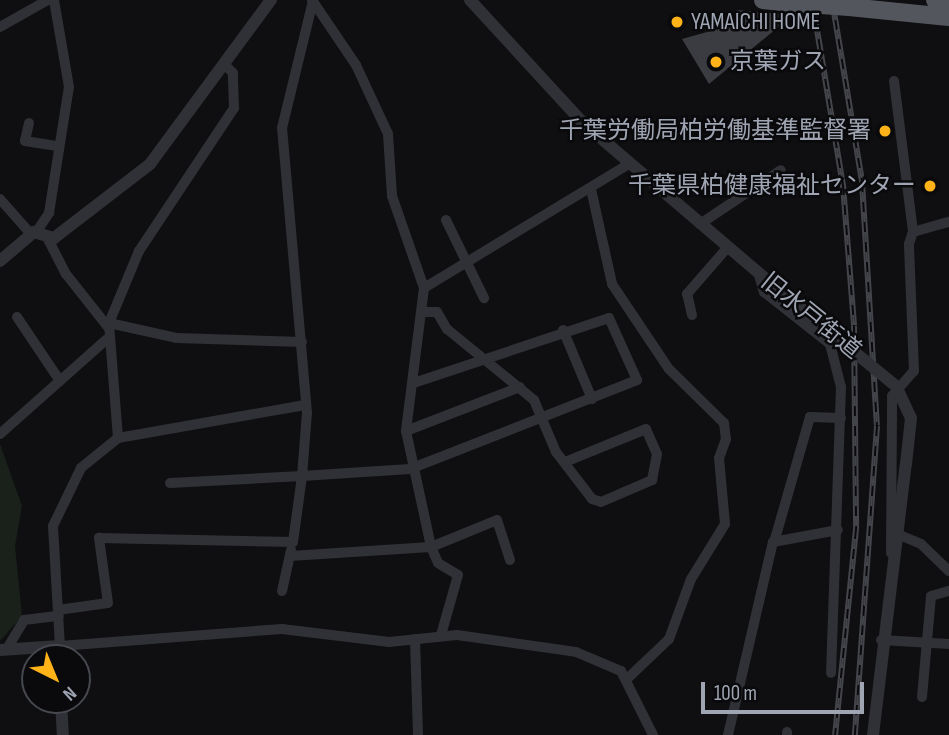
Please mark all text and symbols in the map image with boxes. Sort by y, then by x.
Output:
place label: YAMAICHI HOME [691,8,820,36]
marker: YAMAICHI HOME [669,14,685,30]
place label: 京葉ガス [730,48,826,76]
marker: 京葉ガス [708,54,724,70]
place label: 千葉労働局柏労働基準監督署 [559,117,871,145]
marker: 千葉労働局柏労働基準監督署 [877,123,893,139]
place label: 千葉県柏健康福祉センター [628,172,916,200]
marker: 千葉県柏健康福祉センター [922,178,938,194]
street label: 旧水戸街道 [755,267,867,365]
north arrow [21,644,91,714]
scale bar [704,668,867,712]
text: N [58,681,81,705]
text: 100 m [714,681,757,706]

